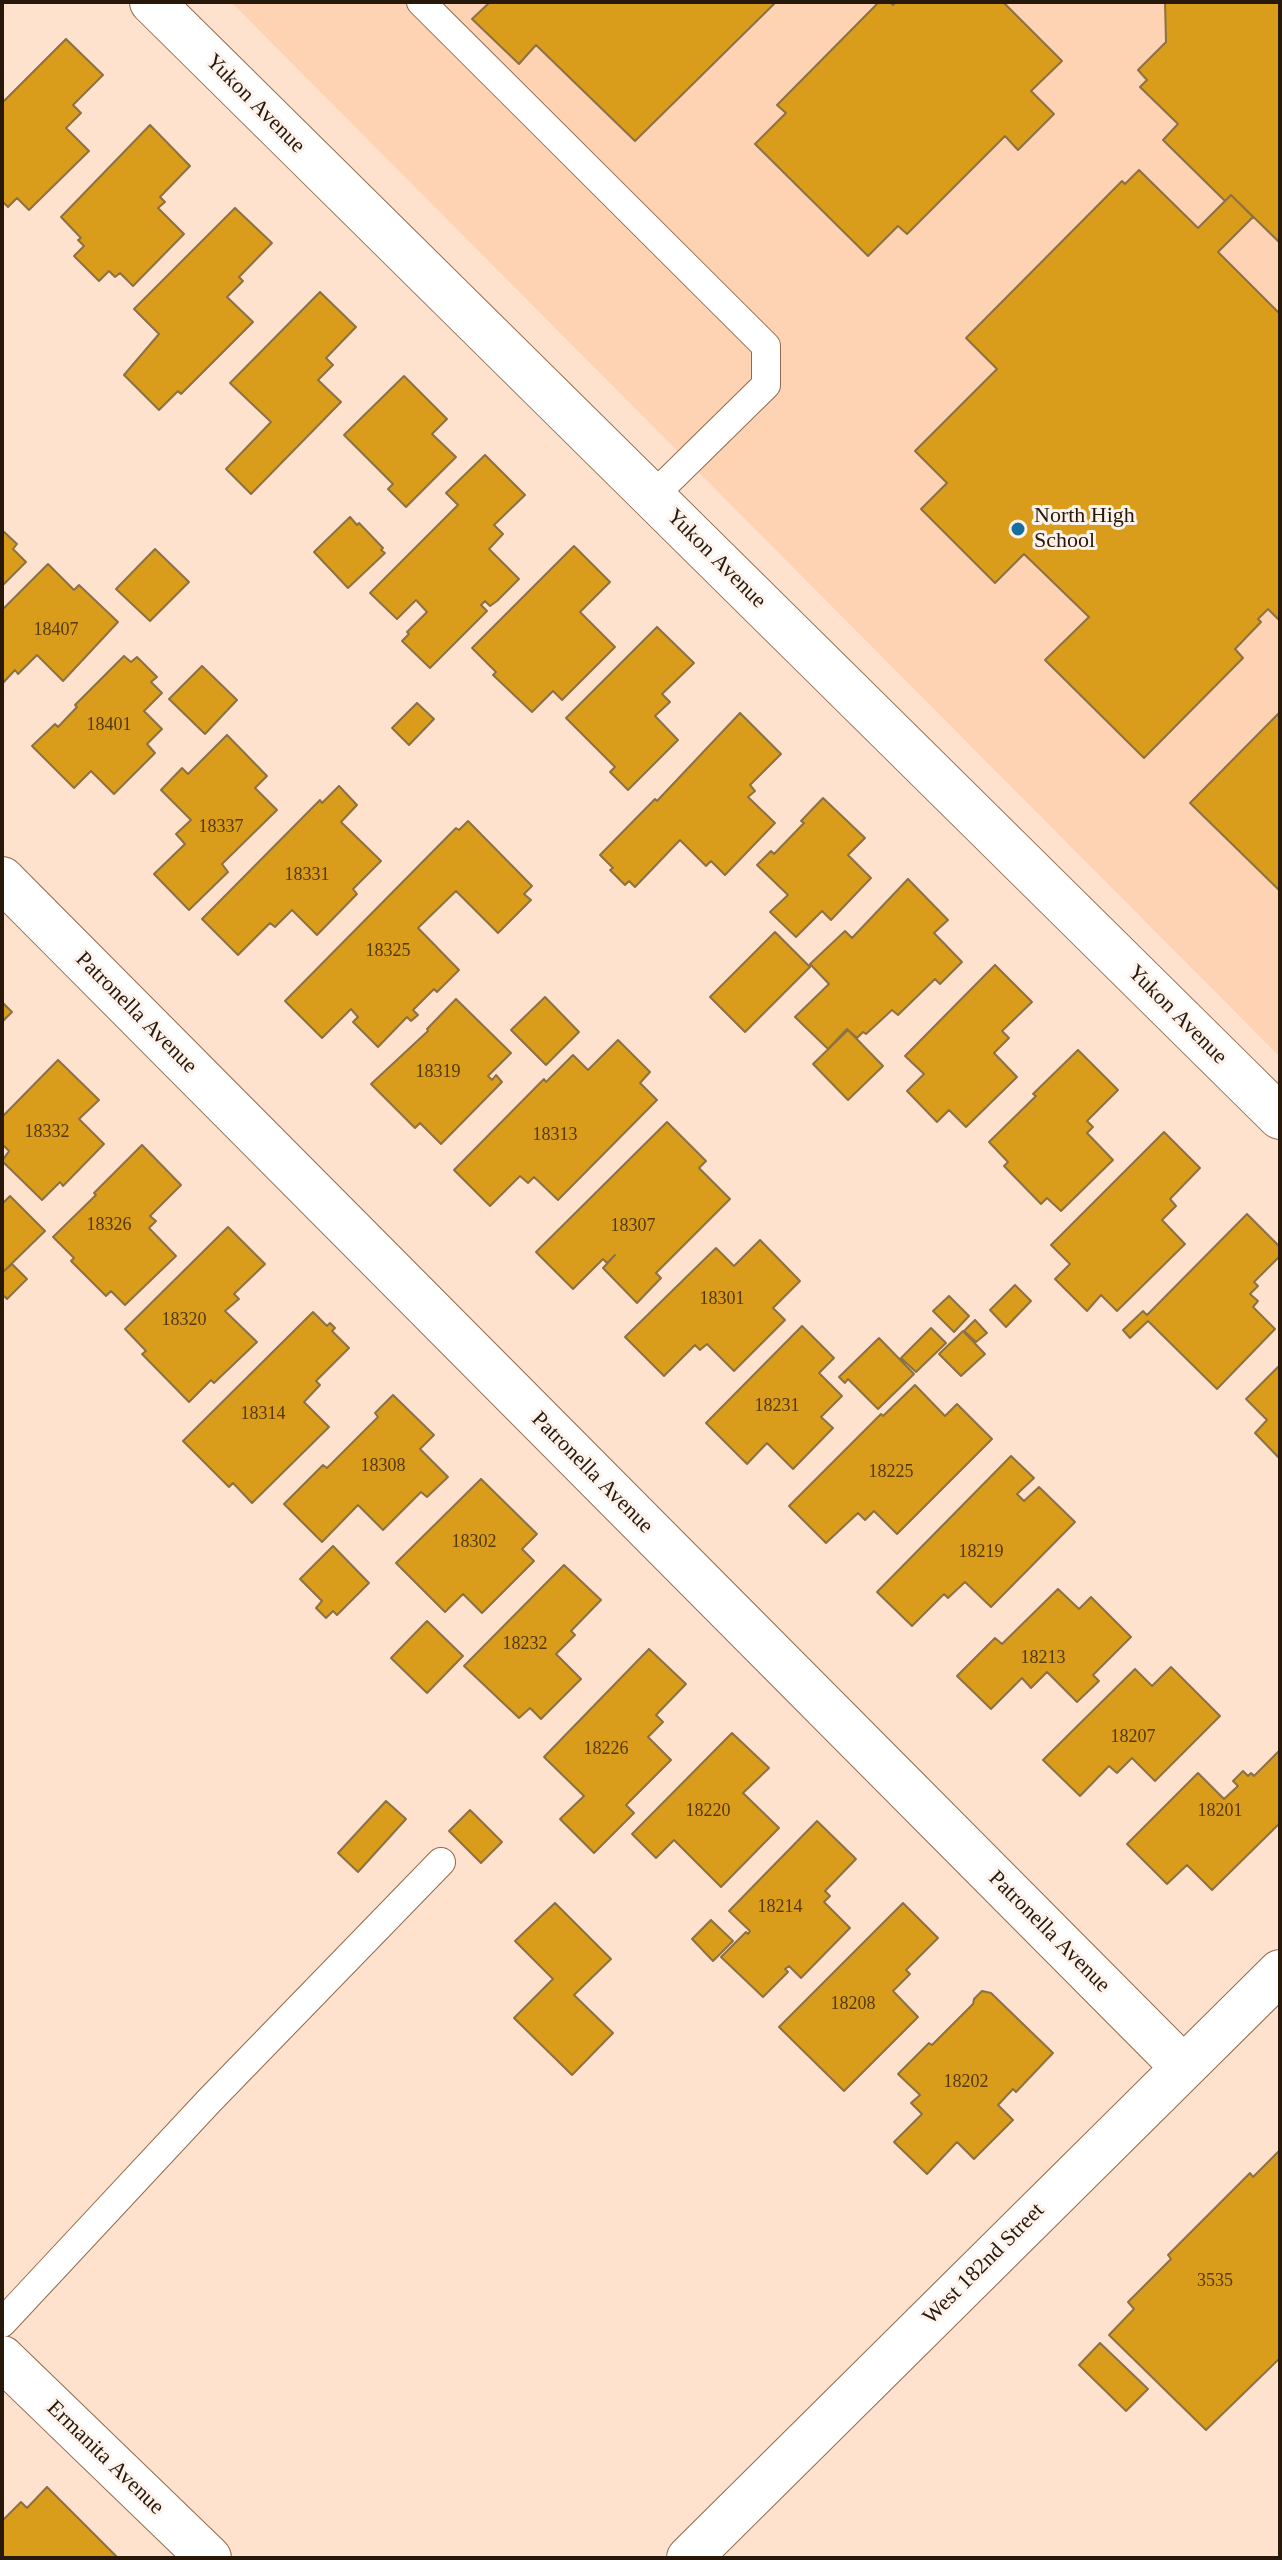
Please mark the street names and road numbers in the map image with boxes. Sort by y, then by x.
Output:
street label: Yukon Avenue [200,49,310,159]
street label: Yukon Avenue [661,504,771,614]
street label: Patronella Avenue [70,947,202,1079]
street label: Yukon Avenue [1122,960,1232,1070]
street label: Patronella Avenue [526,1407,658,1539]
street label: Patronella Avenue [983,1866,1115,1998]
street label: West 182nd Street [918,2198,1050,2330]
street label: Ermanita Avenue [41,2395,169,2521]

